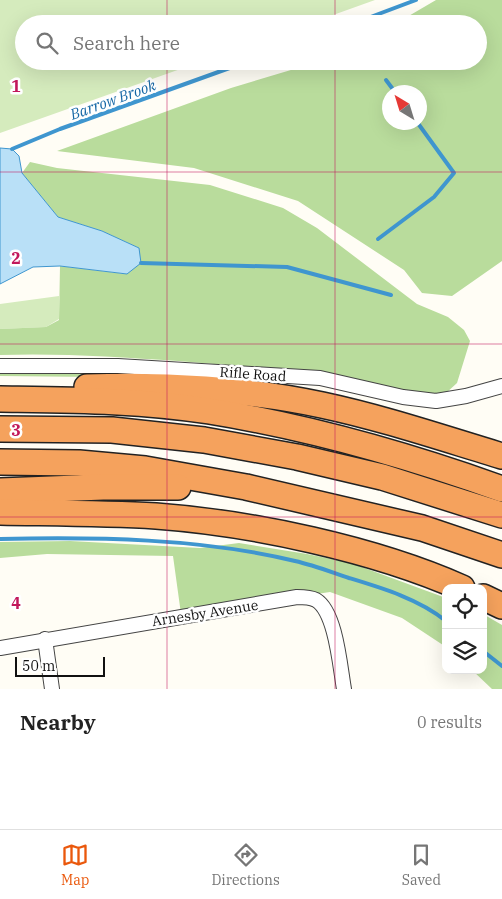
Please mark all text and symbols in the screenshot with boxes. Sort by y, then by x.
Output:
search box [15,15,487,70]
icon: search [33,29,61,57]
text: Search here [73,31,180,55]
water label: Barrow Brook [66,75,158,124]
text: 1 [11,76,21,96]
north arrow [382,85,427,130]
text: 2 [11,248,21,268]
street label: Rifle Road [219,363,287,385]
text: 3 [11,420,21,440]
map controls [442,584,487,674]
button: locate [442,584,487,629]
text: 4 [11,593,21,613]
street label: Arnesby Avenue [151,596,259,630]
button: layers [442,629,487,674]
scale bar [15,654,105,677]
text: 50 m [22,657,55,675]
text: Nearby [20,708,96,736]
text: 0 results [417,712,482,732]
tab: Map [61,841,89,889]
tab: Directions [211,841,280,889]
tab: Saved [402,841,441,889]

